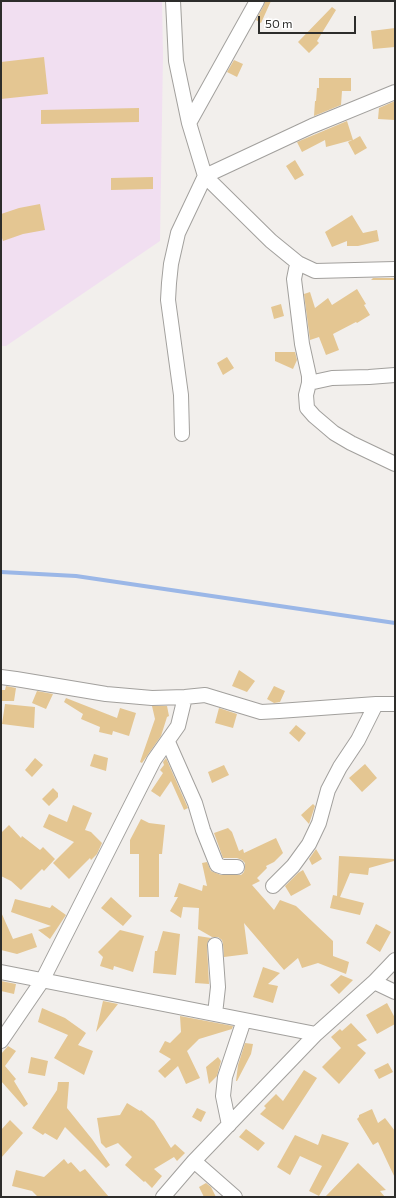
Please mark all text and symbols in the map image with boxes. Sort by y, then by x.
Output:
scale bar [260,8,358,34]
text: 50 m [265,16,293,30]

